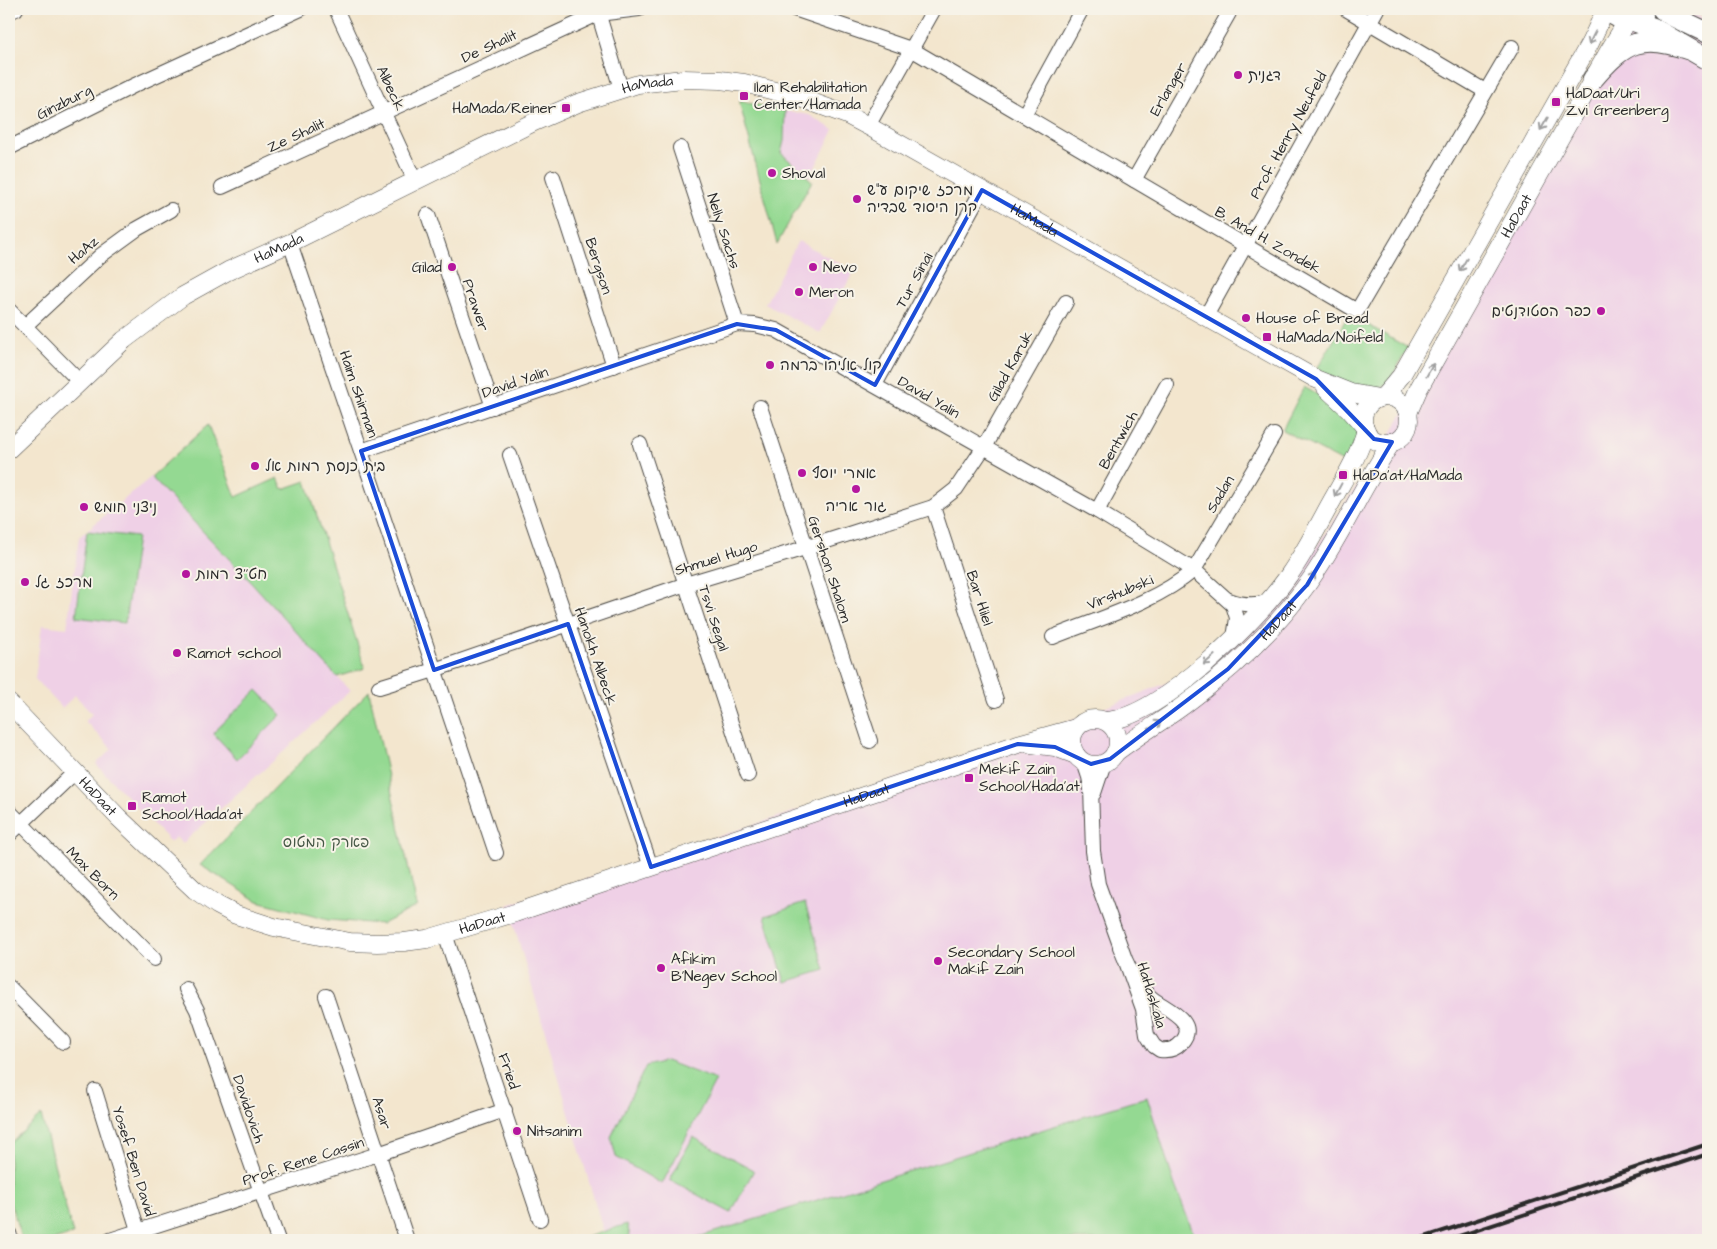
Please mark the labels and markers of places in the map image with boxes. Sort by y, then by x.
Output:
place label: דגנית [1248,65,1281,86]
marker: דגנית [1232,69,1244,81]
place label: Ilan Rehabilitation Center/Hamada [754,77,867,115]
place label: HaDaat/Uri Zvi Greenberg [1566,83,1669,122]
marker: Ilan Rehabilitation Center/Hamada [738,90,750,102]
marker: HaDaat/Uri Zvi Greenberg [1550,96,1562,108]
place label: HaMada/Reiner [452,98,556,119]
marker: HaMada/Reiner [560,102,572,114]
place label: Shoval [782,163,825,184]
marker: Shoval [766,167,778,179]
place label: מרכז שיקום ע"ש קרן היסוד שבדיה [867,180,977,218]
marker: מרכז שיקום ע"ש קרן היסוד שבדיה [851,193,863,205]
place label: Gilad [412,257,442,278]
place label: Nevo [823,257,857,278]
marker: Gilad [446,261,458,273]
marker: Nevo [807,261,819,273]
place label: Meron [809,282,854,303]
marker: Meron [793,286,805,298]
place label: כפר הסטודנטים [1492,301,1591,322]
marker: כפר הסטודנטים [1595,305,1607,317]
place label: House of Bread [1256,308,1369,329]
marker: House of Bread [1240,312,1252,324]
place label: HaMada/Noifeld [1277,327,1383,348]
marker: HaMada/Noifeld [1261,331,1273,343]
place label: קול אליהו ברמה [780,355,882,376]
marker: קול אליהו ברמה [764,359,776,371]
place label: בית כנסת רמות אל [265,456,385,477]
marker: בית כנסת רמות אל [249,460,261,472]
place label: אמרי יוסף [812,463,877,484]
place label: HaDa'at/HaMada [1353,465,1462,486]
marker: אמרי יוסף [796,467,808,479]
marker: HaDa'at/HaMada [1337,469,1349,481]
marker: גור אריה [850,483,862,495]
place label: גור אריה [825,496,887,517]
place label: ניצני חומש [94,497,157,518]
marker: ניצני חומש [78,501,90,513]
place label: חט''צ רמות [195,564,267,585]
marker: חט''צ רמות [180,568,192,580]
place label: מרכז גל [35,572,92,593]
marker: מרכז גל [19,576,31,588]
place label: Ramot school [187,643,281,664]
marker: Ramot school [171,647,183,659]
place label: Mekif Zain School/Hada'at [979,759,1080,797]
marker: Mekif Zain School/Hada'at [963,772,975,784]
place label: Ramot School/Hada'at [142,787,243,825]
marker: Ramot School/Hada'at [126,800,138,812]
place label: Secondary School Makif Zain [948,942,1075,980]
place label: Afikim B’Negev School [671,949,777,988]
marker: Secondary School Makif Zain [932,955,944,967]
marker: Afikim B’Negev School [655,962,667,974]
place label: Nitsanim [527,1121,582,1142]
marker: Nitsanim [511,1125,523,1137]

